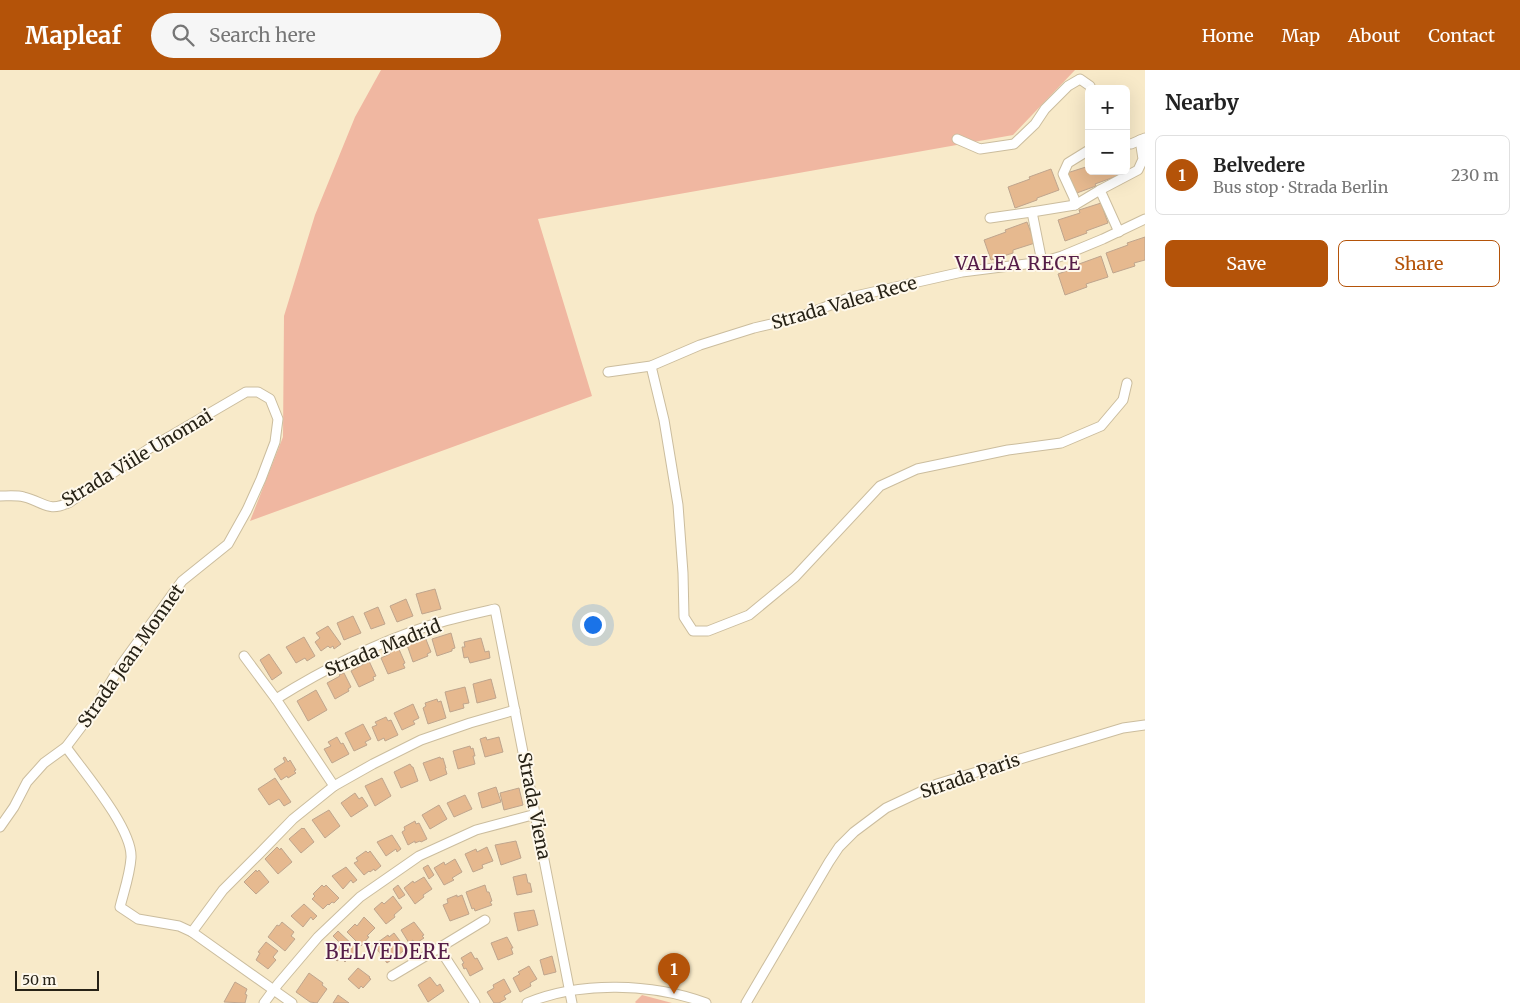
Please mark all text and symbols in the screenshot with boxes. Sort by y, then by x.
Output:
search box [151,13,501,58]
text: Mapleaf [25,20,121,51]
icon: search [169,21,197,49]
text: Search here [209,23,316,47]
text: Home [1202,24,1254,47]
text: Map [1282,24,1320,47]
text: About [1348,24,1400,47]
text: Contact [1428,24,1495,47]
map controls [1085,85,1130,175]
button: + [1085,85,1130,130]
text: Nearby [1165,89,1239,116]
button: − [1085,130,1130,175]
text: Belvedere [1213,153,1305,177]
text: 1 [1178,165,1186,185]
text: 230 m [1451,165,1499,185]
text: Bus stop · Strada Berlin [1213,177,1388,197]
button: Save [1165,240,1328,287]
button: Share [1338,240,1500,287]
district label: VALEA RECE [954,251,1081,275]
street label: Strada Valea Rece [768,271,919,334]
street label: Strada Viile Unomai [57,403,216,512]
street label: Strada Jean Monnet [72,579,189,732]
your location [580,612,606,638]
street label: Strada Madrid [321,614,444,681]
street label: Strada Paris [917,748,1023,803]
street label: Strada Viena [513,750,556,862]
district label: BELVEDERE [325,939,451,964]
pin: 1 [658,953,690,994]
scale bar [15,968,99,991]
text: 50 m [22,971,56,989]

